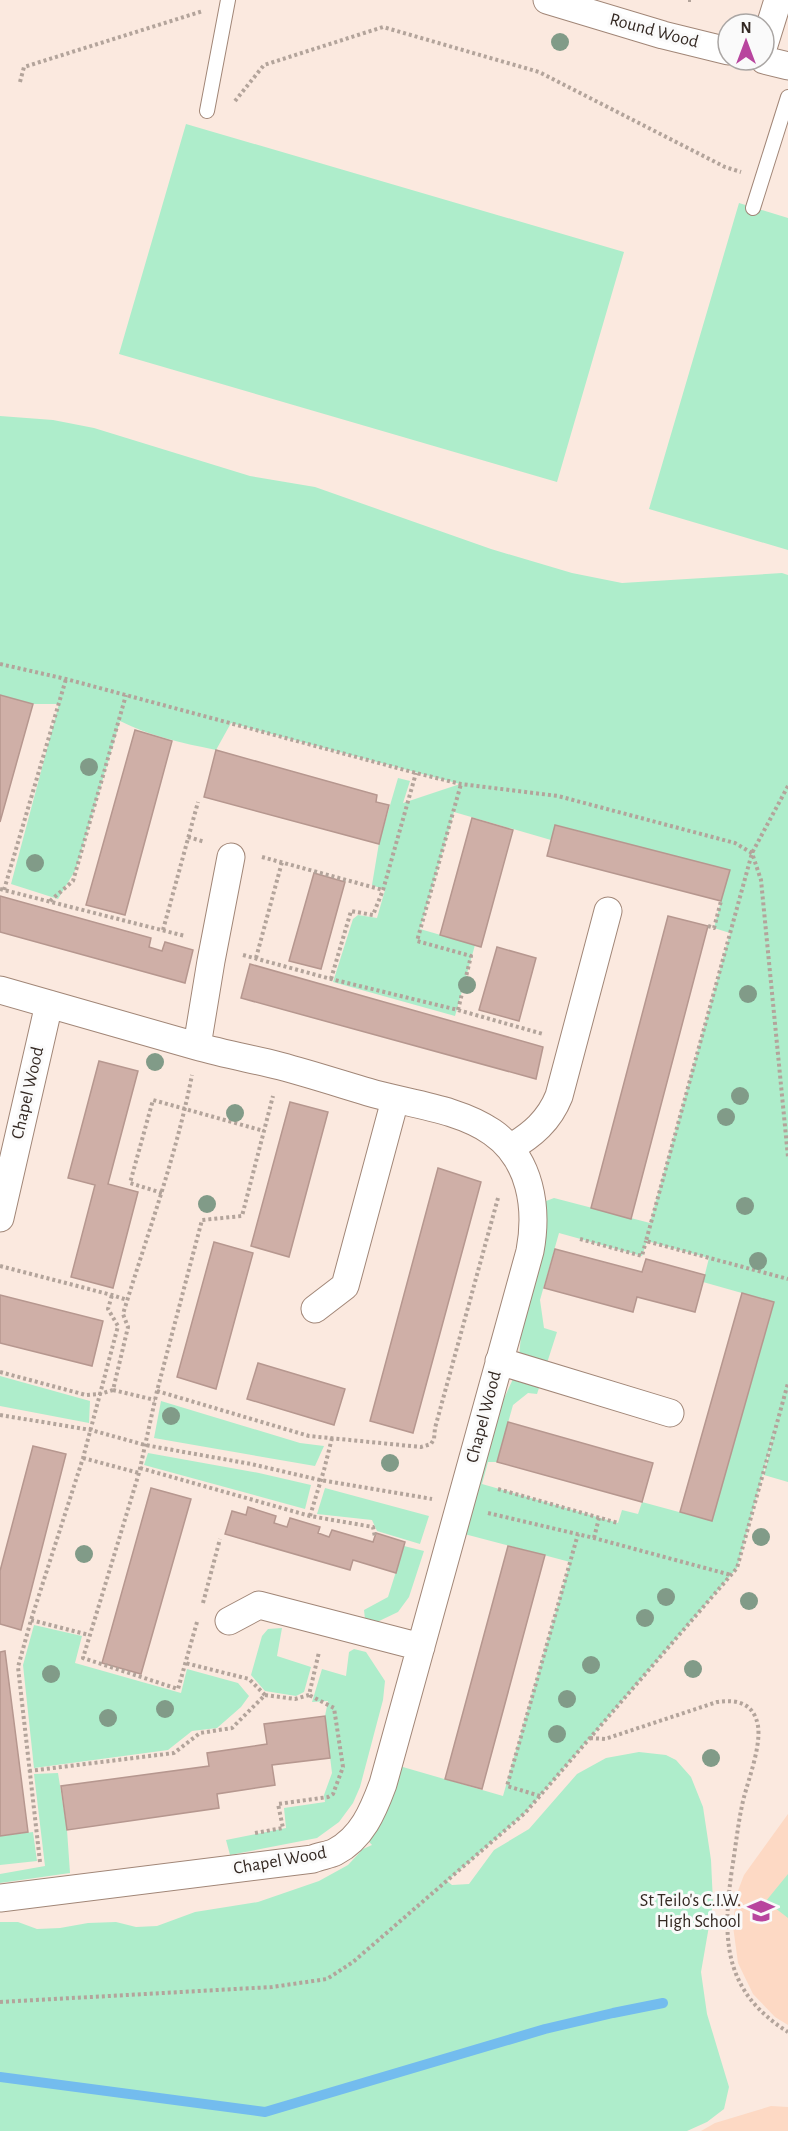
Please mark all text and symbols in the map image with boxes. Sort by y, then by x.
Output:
street label: Round Wood [608,11,700,51]
north arrow [716,12,776,72]
text: N [740,20,752,36]
street label: Chapel Wood [9,1045,47,1141]
street label: Chapel Wood [463,1369,505,1465]
street label: Chapel Wood [232,1844,328,1878]
place label: St Teilo's C.I.W. High School [640,1892,741,1931]
school or university icon: St Teilo's C.I.W. High School [746,1896,776,1926]

